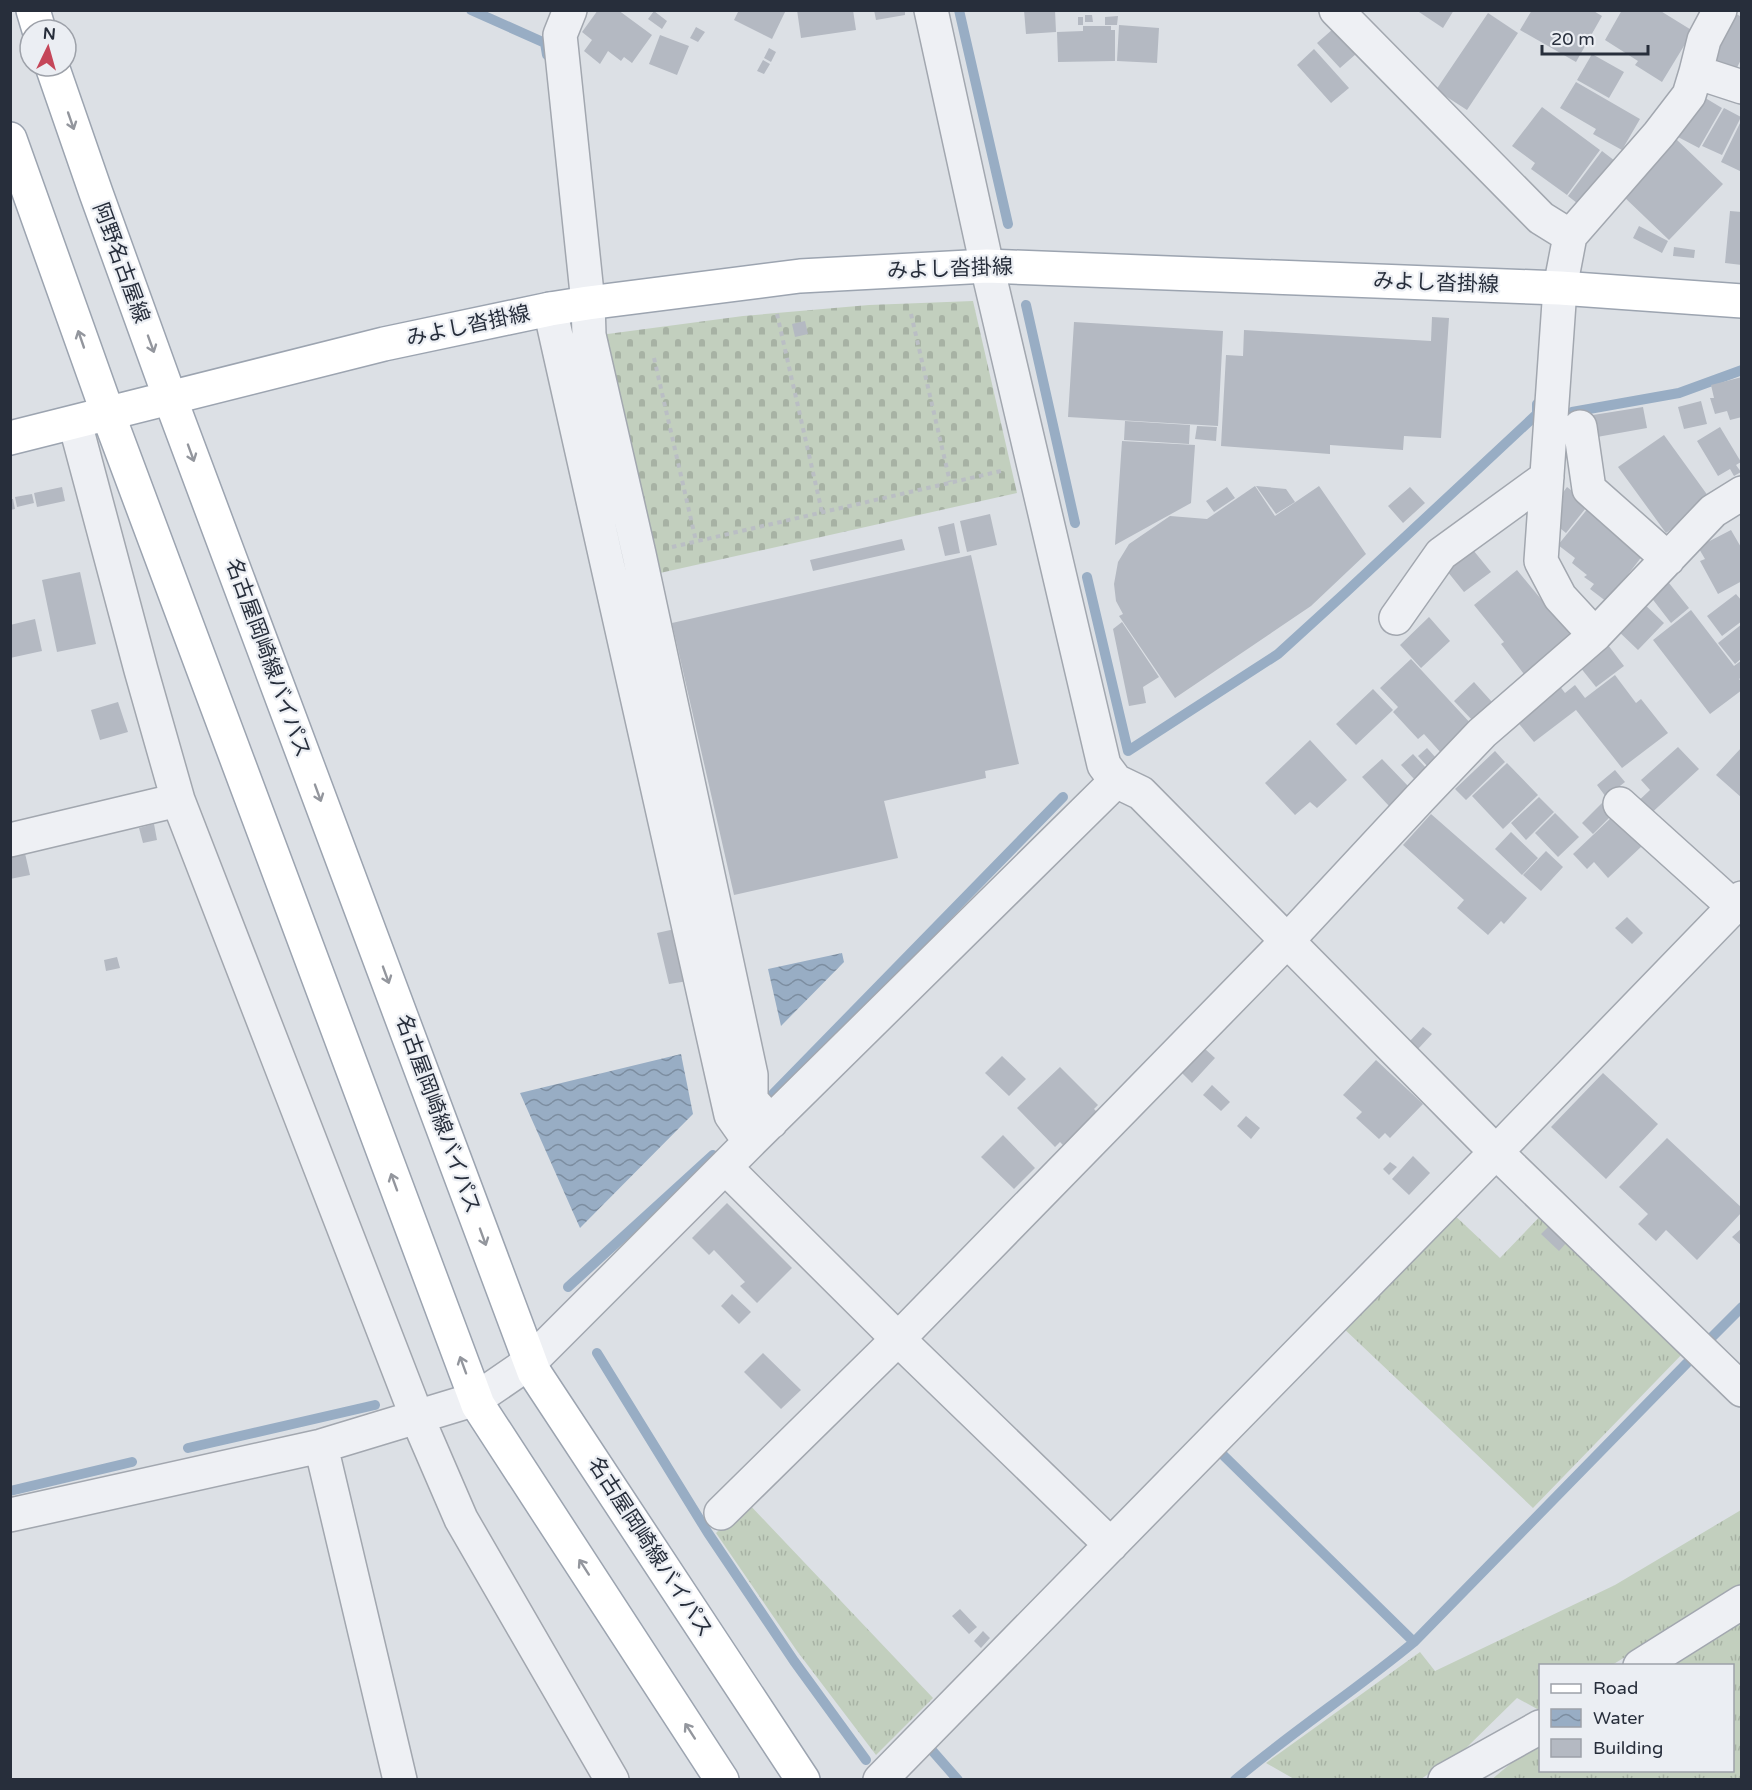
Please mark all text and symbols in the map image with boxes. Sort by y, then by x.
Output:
north arrow [18,18,78,78]
scale bar [1542,18,1648,56]
text: N [42,24,56,45]
text: 20 m [1551,28,1595,50]
one-way arrow [66,111,77,130]
street label: 阿野名古屋線 [88,200,154,326]
street label: みよし沓掛線 [887,254,1013,284]
street label: みよし沓掛線 [1373,268,1499,298]
street label: みよし沓掛線 [404,301,532,351]
one-way arrow [75,330,86,349]
one-way arrow [146,334,157,353]
one-way arrow [186,443,197,462]
street label: 名古屋岡崎線バイパス [220,555,316,761]
one-way arrow [313,783,324,802]
one-way arrow [381,966,392,984]
street label: 名古屋岡崎線バイパス [390,1011,486,1217]
one-way arrow [388,1173,399,1192]
one-way arrow [479,1227,490,1246]
one-way arrow [456,1356,467,1374]
street label: 名古屋岡崎線バイパス [582,1452,718,1642]
one-way arrow [577,1559,589,1576]
legend [1539,1664,1734,1772]
text: Road [1593,1677,1638,1699]
text: Water [1593,1707,1644,1729]
one-way arrow [684,1722,697,1739]
text: Building [1593,1737,1663,1759]

